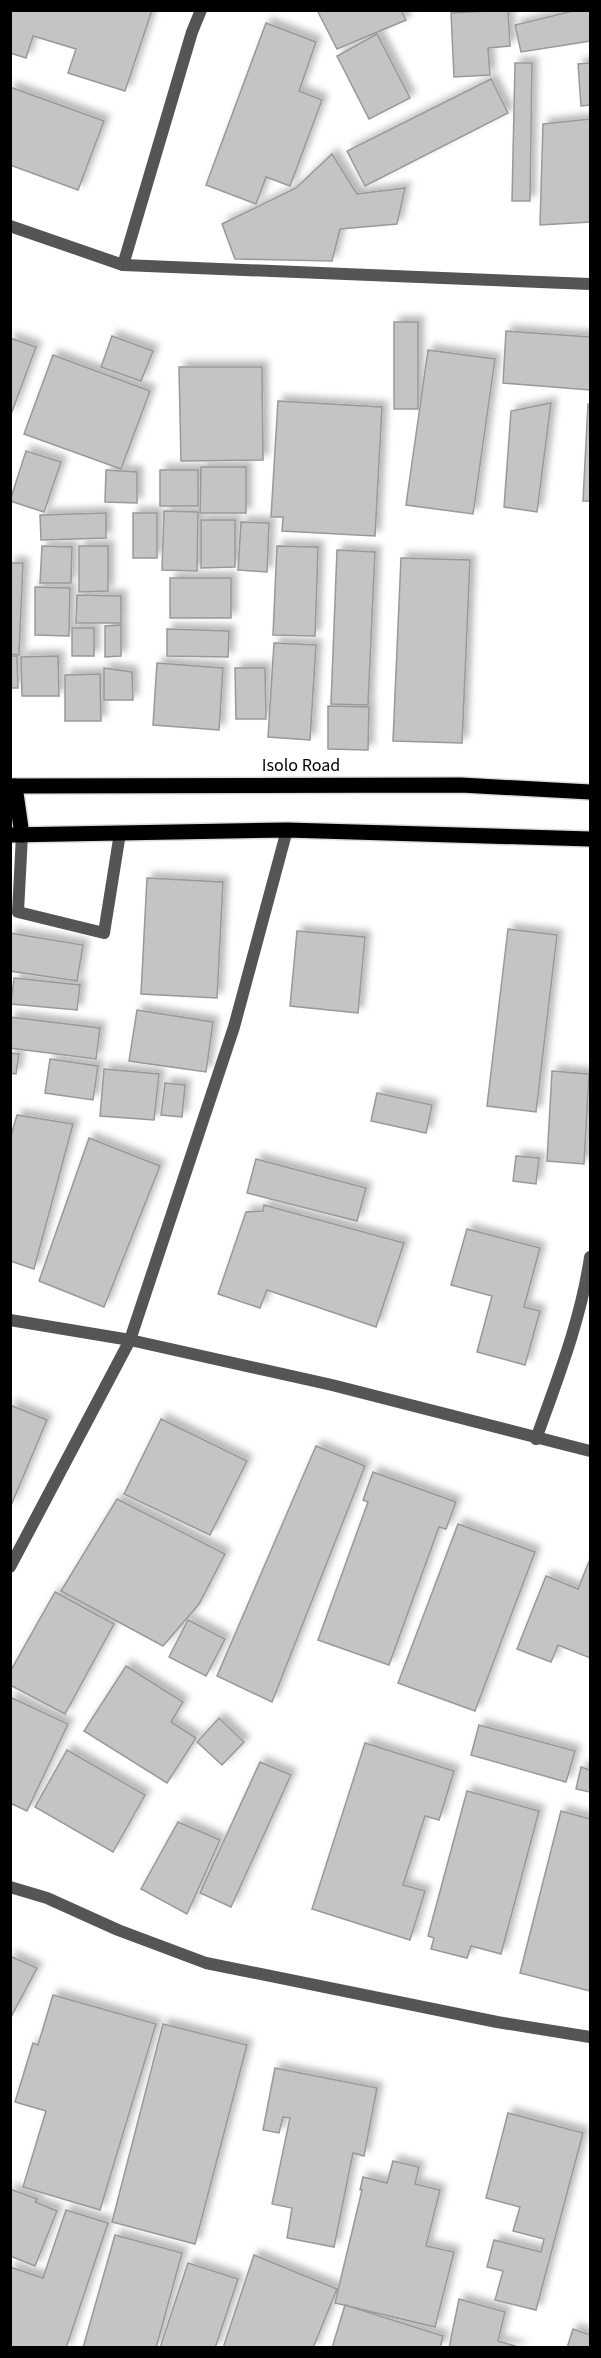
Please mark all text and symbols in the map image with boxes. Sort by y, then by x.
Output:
street label: Isolo Road [262,753,340,778]

